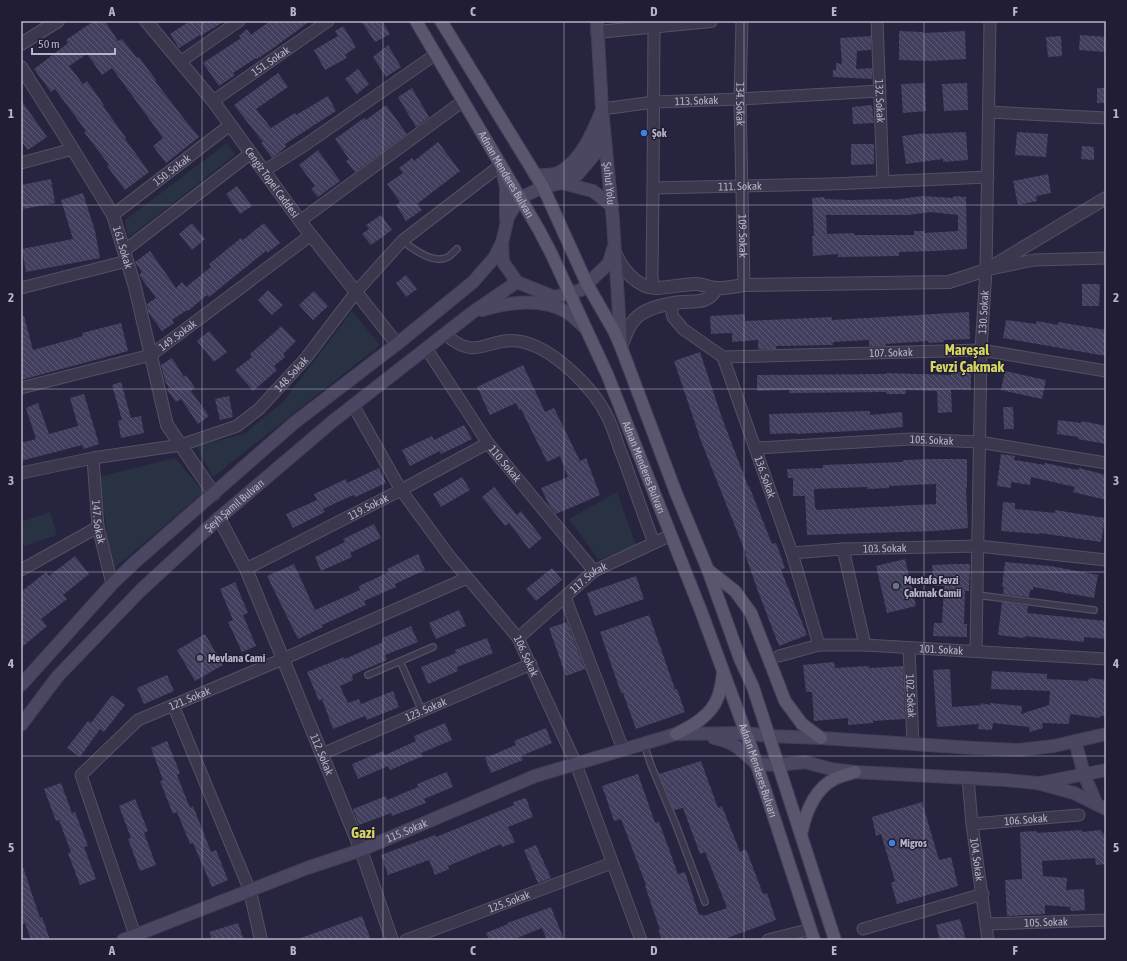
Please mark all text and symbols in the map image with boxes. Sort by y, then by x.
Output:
text: A [108,4,116,19]
text: B [290,4,297,19]
text: C [470,4,476,19]
text: D [650,4,658,19]
text: E [831,4,837,19]
text: F [1012,4,1018,19]
scale bar [32,30,115,56]
text: 50 m [38,37,60,51]
street label: 151. Sokak [249,44,292,78]
street label: 132. Sokak [873,79,887,123]
street label: 134. Sokak [734,82,747,126]
street label: 113. Sokak [675,94,719,107]
text: 1 [8,106,14,121]
text: 1 [1113,106,1119,121]
place label: Şok [652,127,667,139]
marker: Şok [639,128,649,138]
street label: Adnan Menderes Bulvarı [476,129,536,220]
street label: Cengiz Topel Caddesi [243,145,302,220]
street label: 150. Sokak [151,152,193,188]
street label: Şuhut Yolu [601,162,617,205]
street label: 111. Sokak [718,180,762,193]
street label: 109. Sokak [736,214,749,258]
street label: 161. Sokak [111,225,135,270]
text: 2 [8,290,14,305]
street label: 130. Sokak [976,290,991,334]
text: 2 [1113,290,1119,305]
street label: 149. Sokak [156,317,198,353]
district label: Mareşal Fevzi Çakmak [930,341,1004,375]
street label: 107. Sokak [869,346,913,359]
street label: 148. Sokak [272,354,311,394]
street label: Adnan Menderes Bulvarı [620,419,668,515]
street label: 105. Sokak [910,433,954,447]
street label: 110. Sokak [486,443,524,484]
street label: 136. Sokak [752,454,778,500]
text: 3 [8,473,14,488]
text: 3 [1113,473,1119,488]
street label: Şeyh Şamil Bulvarı [202,476,266,534]
street label: 119. Sokak [346,491,390,522]
street label: 147. Sokak [90,500,108,545]
street label: 103. Sokak [863,542,907,555]
street label: 117. Sokak [567,560,609,595]
place label: Mustafa Fevzi Çakmak Camii [904,574,962,599]
marker: Mustafa Fevzi Çakmak Camii [891,581,901,591]
street label: 106. Sokak [512,634,541,678]
street label: 101. Sokak [919,642,964,657]
place label: Mevlana Cami [208,652,266,664]
marker: Mevlana Cami [195,653,205,663]
text: 4 [7,656,14,671]
text: 4 [1112,656,1119,671]
street label: 102. Sokak [904,674,918,718]
street label: 121. Sokak [167,684,212,712]
street label: 123. Sokak [403,695,448,723]
street label: Adnan Menderes Bulvarı [737,722,780,819]
street label: 112. Sokak [308,732,336,777]
street label: 106. Sokak [1004,812,1048,827]
street label: 115. Sokak [384,817,429,845]
district label: Gazi [351,824,375,841]
place label: Migros [900,837,927,849]
street label: 104. Sokak [968,837,986,882]
marker: Migros [887,838,897,848]
text: 5 [8,840,14,855]
text: 5 [1113,840,1119,855]
street label: 125. Sokak [487,888,532,915]
street label: 105. Sokak [1024,915,1068,929]
text: A [108,943,116,958]
text: B [290,943,297,958]
text: C [470,943,476,958]
text: D [650,943,658,958]
text: E [831,943,837,958]
text: F [1012,943,1018,958]

